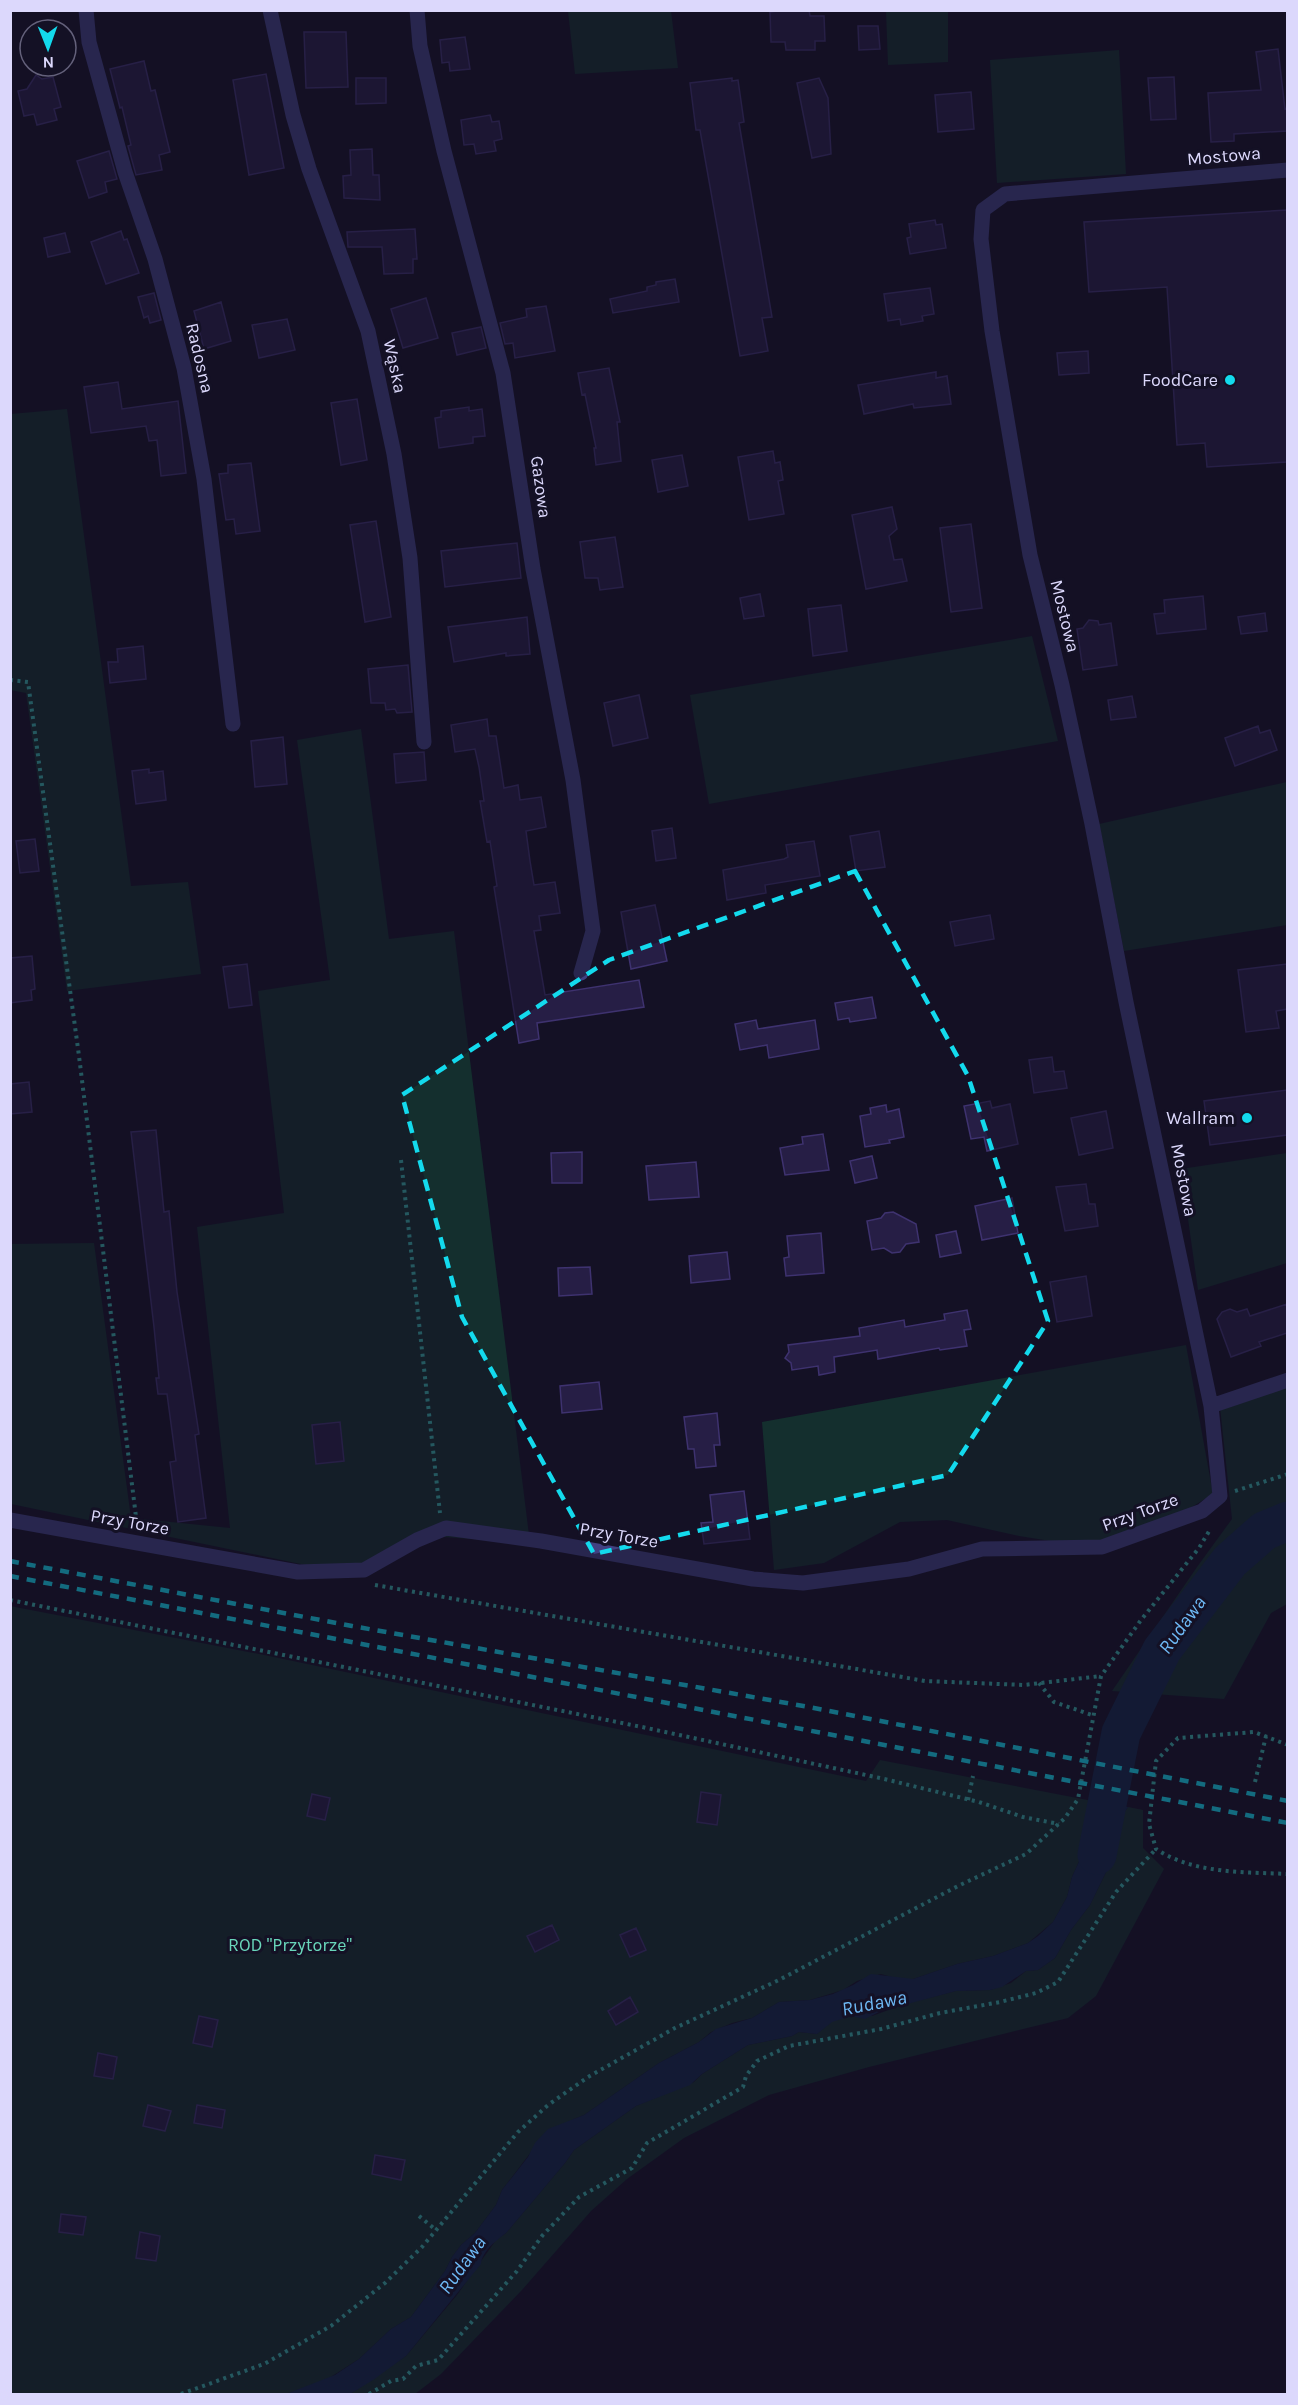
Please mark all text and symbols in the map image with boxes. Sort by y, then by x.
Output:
north arrow [18,18,78,78]
text: N [42,53,54,72]
street label: Mostowa [1186,142,1262,170]
street label: Radosna [181,321,219,395]
street label: Wąska [379,337,411,395]
place label: FoodCare [1142,369,1218,391]
marker: FoodCare [1223,373,1237,387]
street label: Gazowa [526,454,556,520]
street label: Mostowa [1045,577,1085,655]
place label: Wallram [1166,1107,1235,1129]
marker: Wallram [1240,1111,1254,1125]
street label: Mostowa [1166,1142,1202,1218]
street label: Przy Torze [1099,1488,1181,1536]
street label: Przy Torze [89,1504,171,1540]
street label: Przy Torze [578,1517,660,1553]
water label: Rudawa [1153,1592,1211,1658]
park label: ROD "Przytorze" [228,1934,352,1956]
water label: Rudawa [839,1985,909,2021]
water label: Rudawa [433,2232,491,2298]

